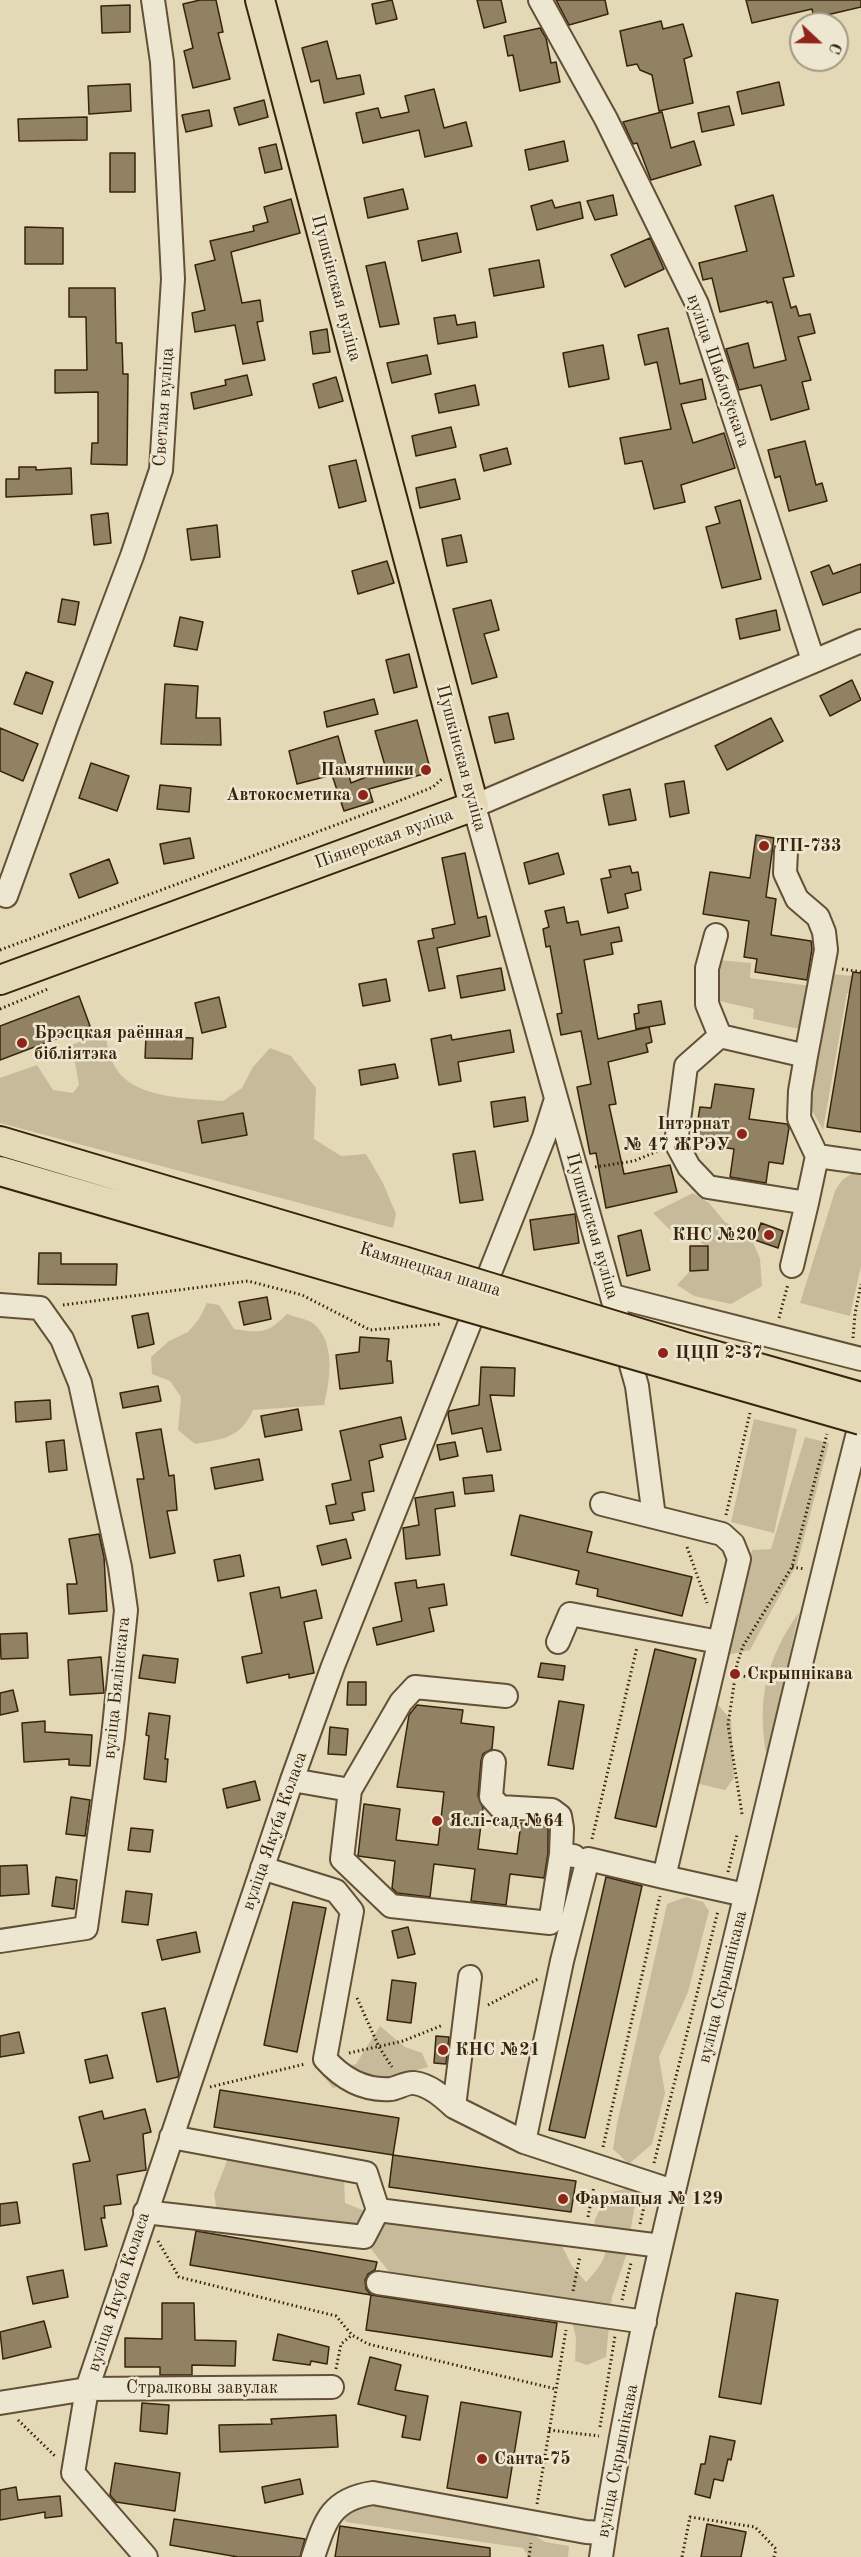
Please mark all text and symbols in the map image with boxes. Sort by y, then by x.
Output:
north arrow [789,12,849,72]
text: С [824,40,843,56]
street label: Пушкінская вуліца [306,212,366,364]
street label: вуліца Шаблоўскага [682,291,754,451]
street label: Светлая вуліца [149,347,179,467]
street label: Пушкінская вуліца [431,682,491,834]
place label: Памятники [320,759,414,781]
marker: Памятники [419,763,433,777]
place label: Автокосметика [226,784,351,806]
marker: Автокосметика [356,788,370,802]
street label: Піянерская вуліца [312,804,456,874]
place label: ТП-733 [776,835,841,857]
marker: ТП-733 [757,839,771,853]
place label: Брэсцкая раённая бібліятэка [34,1022,184,1064]
marker: Брэсцкая раённая бібліятэка [15,1036,29,1050]
place label: Інтэрнат № 47 ЖРЭУ [624,1113,730,1156]
marker: Інтэрнат № 47 ЖРЭУ [735,1127,749,1141]
street label: Пушкінская вуліца [561,1150,623,1302]
place label: КНС №20 [672,1224,757,1246]
marker: КНС №20 [762,1228,776,1242]
street label: Камянецкая шаша [356,1238,504,1302]
place label: ЦЦП 2-37 [675,1342,762,1364]
marker: ЦЦП 2-37 [656,1346,670,1360]
street label: вуліца Бялінскага [99,1616,135,1760]
place label: Скрыпнікава [747,1663,853,1685]
marker: Скрыпнікава [728,1667,742,1681]
street label: вуліца Якуба Коласа [238,1749,312,1913]
place label: Яслі-сад №64 [449,1810,564,1832]
marker: Яслі-сад №64 [430,1814,444,1828]
street label: вуліца Скрыпнікава [694,1909,752,2065]
place label: КНС №21 [455,2039,540,2061]
marker: КНС №21 [436,2043,450,2057]
place label: Фармацыя № 129 [575,2188,723,2210]
marker: Фармацыя № 129 [556,2192,570,2206]
street label: вуліца Якуба Коласа [83,2209,155,2375]
street label: Стралковы завулак [126,2377,278,2399]
street label: вуліца Скрыпнікава [592,2382,644,2540]
place label: Санта-75 [494,2448,571,2470]
marker: Санта-75 [475,2452,489,2466]

